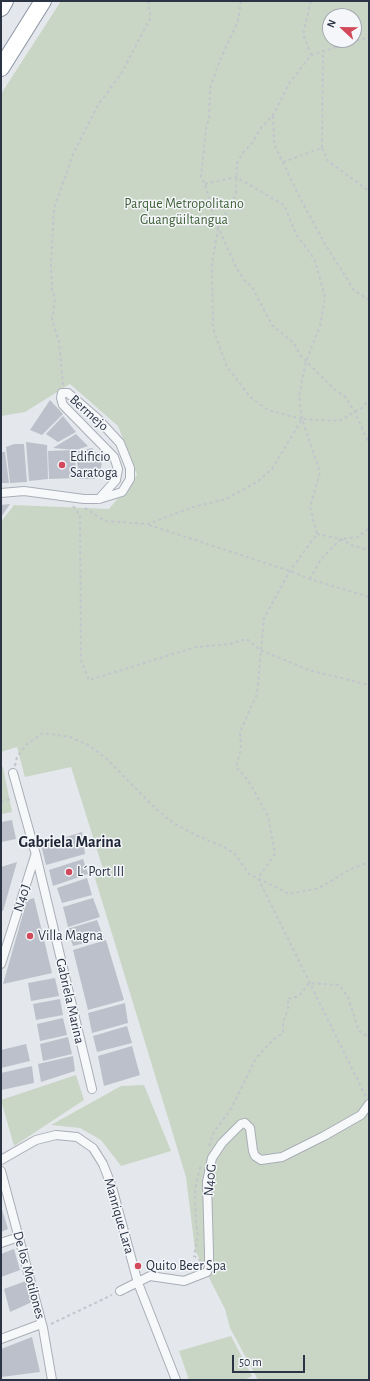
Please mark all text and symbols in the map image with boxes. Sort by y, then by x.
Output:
north arrow [322,8,362,48]
text: N [325,18,338,29]
park label: Parque Metropolitano Guangüiltangua [124,196,244,228]
street label: Bermejo [66,391,112,435]
place label: Edificio Saratoga [70,449,118,482]
marker: Edificio Saratoga [57,460,67,470]
district label: Gabriela Marina [18,832,122,852]
place label: L´Port III [77,864,124,880]
marker: L´Port III [64,867,74,877]
street label: N40J [10,882,34,914]
place label: Villa Magna [38,928,103,944]
marker: Villa Magna [25,931,35,941]
street label: Gabriela Marina [52,957,88,1045]
street label: N40G [200,1163,220,1197]
street label: Manrique Lara [100,1176,138,1256]
street label: De los Motilones [9,1229,49,1321]
place label: Quito Beer Spa [146,1258,226,1274]
marker: Quito Beer Spa [133,1261,143,1271]
scale bar [234,1347,307,1373]
text: 50 m [239,1356,262,1368]

